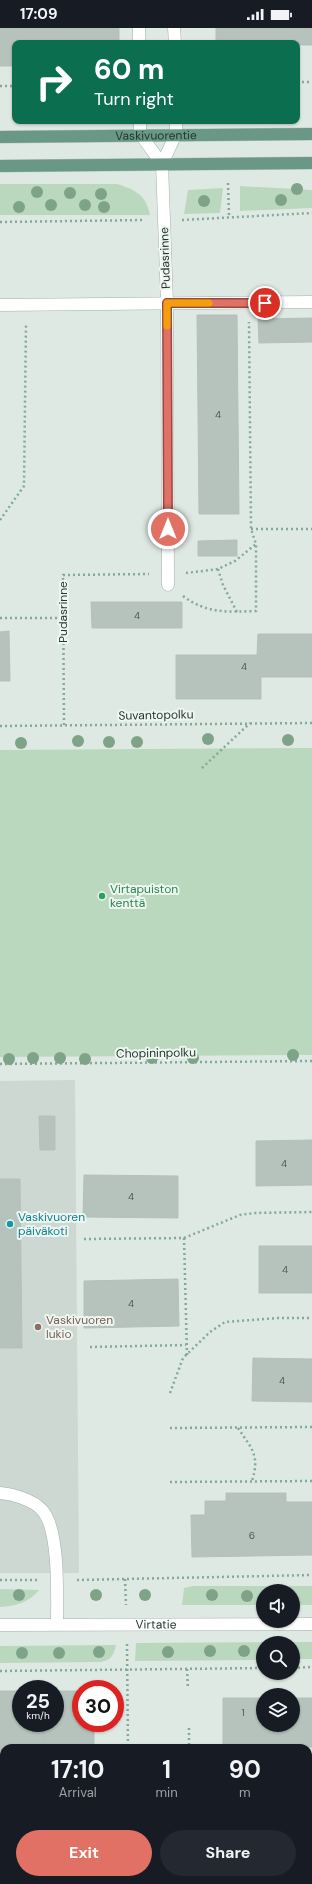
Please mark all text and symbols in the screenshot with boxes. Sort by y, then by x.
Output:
text: 17:09 [20,4,57,24]
text: 60 m [94,51,164,88]
icon: right [28,56,80,108]
text: Turn right [94,87,174,111]
street label: Vaskivuorentie [115,127,197,144]
street label: Pudasrinne [156,227,174,289]
pin [248,286,282,320]
icon: arrive [254,292,276,314]
house number: 4 [215,408,221,421]
position arrow [147,508,189,550]
street label: Pudasrinne [55,581,71,643]
house number: 4 [134,609,140,622]
house number: 4 [241,660,247,673]
street label: Suvantopolku [118,706,194,724]
place label: Virtapuiston kenttä [110,881,178,911]
marker: Virtapuiston kenttä [97,891,107,901]
street label: Chopininpolku [116,1044,196,1062]
house number: 4 [281,1157,287,1170]
house number: 4 [128,1190,134,1203]
place label: Vaskivuoren päiväkoti [18,1209,85,1239]
marker: Vaskivuoren päiväkoti [5,1219,15,1229]
house number: 4 [282,1263,288,1276]
house number: 4 [128,1297,134,1310]
place label: Vaskivuoren lukio [46,1312,113,1342]
marker: Vaskivuoren lukio [33,1322,43,1332]
house number: 4 [279,1374,285,1387]
house number: 6 [249,1529,255,1542]
map controls [256,1584,300,1732]
button: sound [256,1584,300,1628]
street label: Virtatie [136,1616,177,1633]
button: search [256,1636,300,1680]
speed limit sign: 30 [72,1680,124,1732]
text: 25 [26,1688,50,1714]
button: layers [256,1688,300,1732]
house number: 1 [241,1706,245,1719]
text: km/h [26,1709,50,1722]
text: 17:10 [51,1754,104,1785]
text: 1 [162,1754,171,1785]
text: 90 [229,1754,261,1785]
text: Arrival [59,1784,97,1801]
text: min [156,1784,178,1801]
text: m [239,1784,251,1801]
button: Exit [16,1830,152,1876]
button: Share [160,1830,296,1876]

